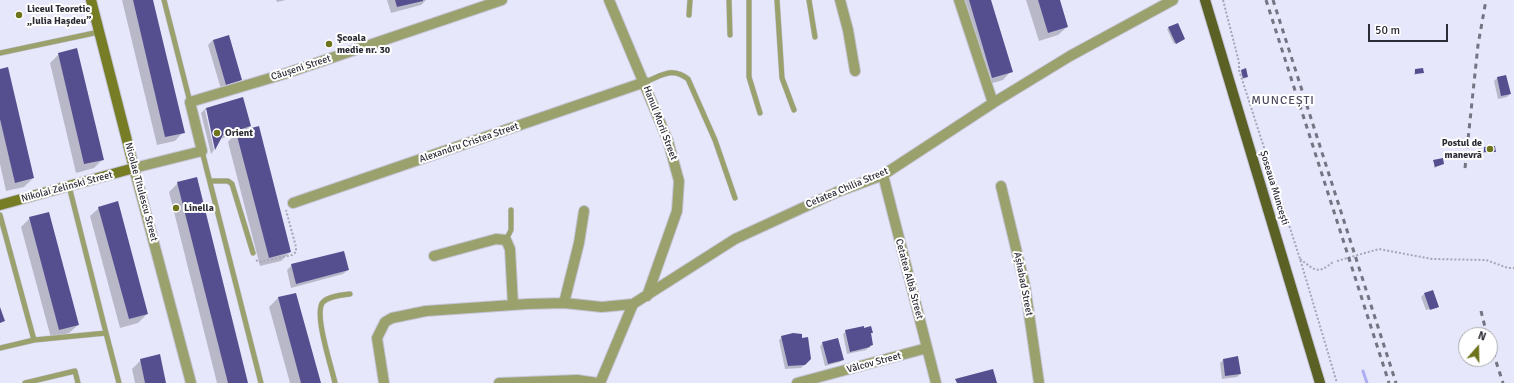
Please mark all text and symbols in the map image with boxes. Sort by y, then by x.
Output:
place label: Liceul Teoretic „Iulia Hașdeu” [27,3,91,26]
marker: Liceul Teoretic „Iulia Hașdeu” [14,10,24,20]
scale bar [1370,16,1450,42]
text: 50 m [1375,23,1400,38]
place label: Şcoala medie nr. 30 [337,32,390,56]
marker: Şcoala medie nr. 30 [324,39,334,49]
street label: Căușeni Street [270,53,332,83]
street label: Hanul Morii Street [640,84,680,162]
district label: MUNCEȘTI [1251,94,1315,108]
street label: Alexandru Cristea Street [418,120,520,166]
place label: Orient [225,127,253,139]
marker: Orient [212,128,222,138]
place label: Postul de manevră [1442,137,1482,160]
street label: Nicolae Titulescu Street [122,141,160,243]
marker: Postul de manevră [1485,144,1495,154]
street label: Șoseaua Muncești [1257,149,1291,227]
street label: Cetatea Chilia Street [804,165,890,211]
street label: Nikolai Zelinski Street [20,169,114,205]
place label: Linella [184,202,214,214]
marker: Linella [171,203,181,213]
street label: Cetatea Albă Street [893,238,925,320]
street label: Așhabad Street [1011,251,1035,317]
north arrow [1458,327,1498,367]
text: N [1476,329,1488,344]
street label: Vâlcov Street [845,350,903,376]

